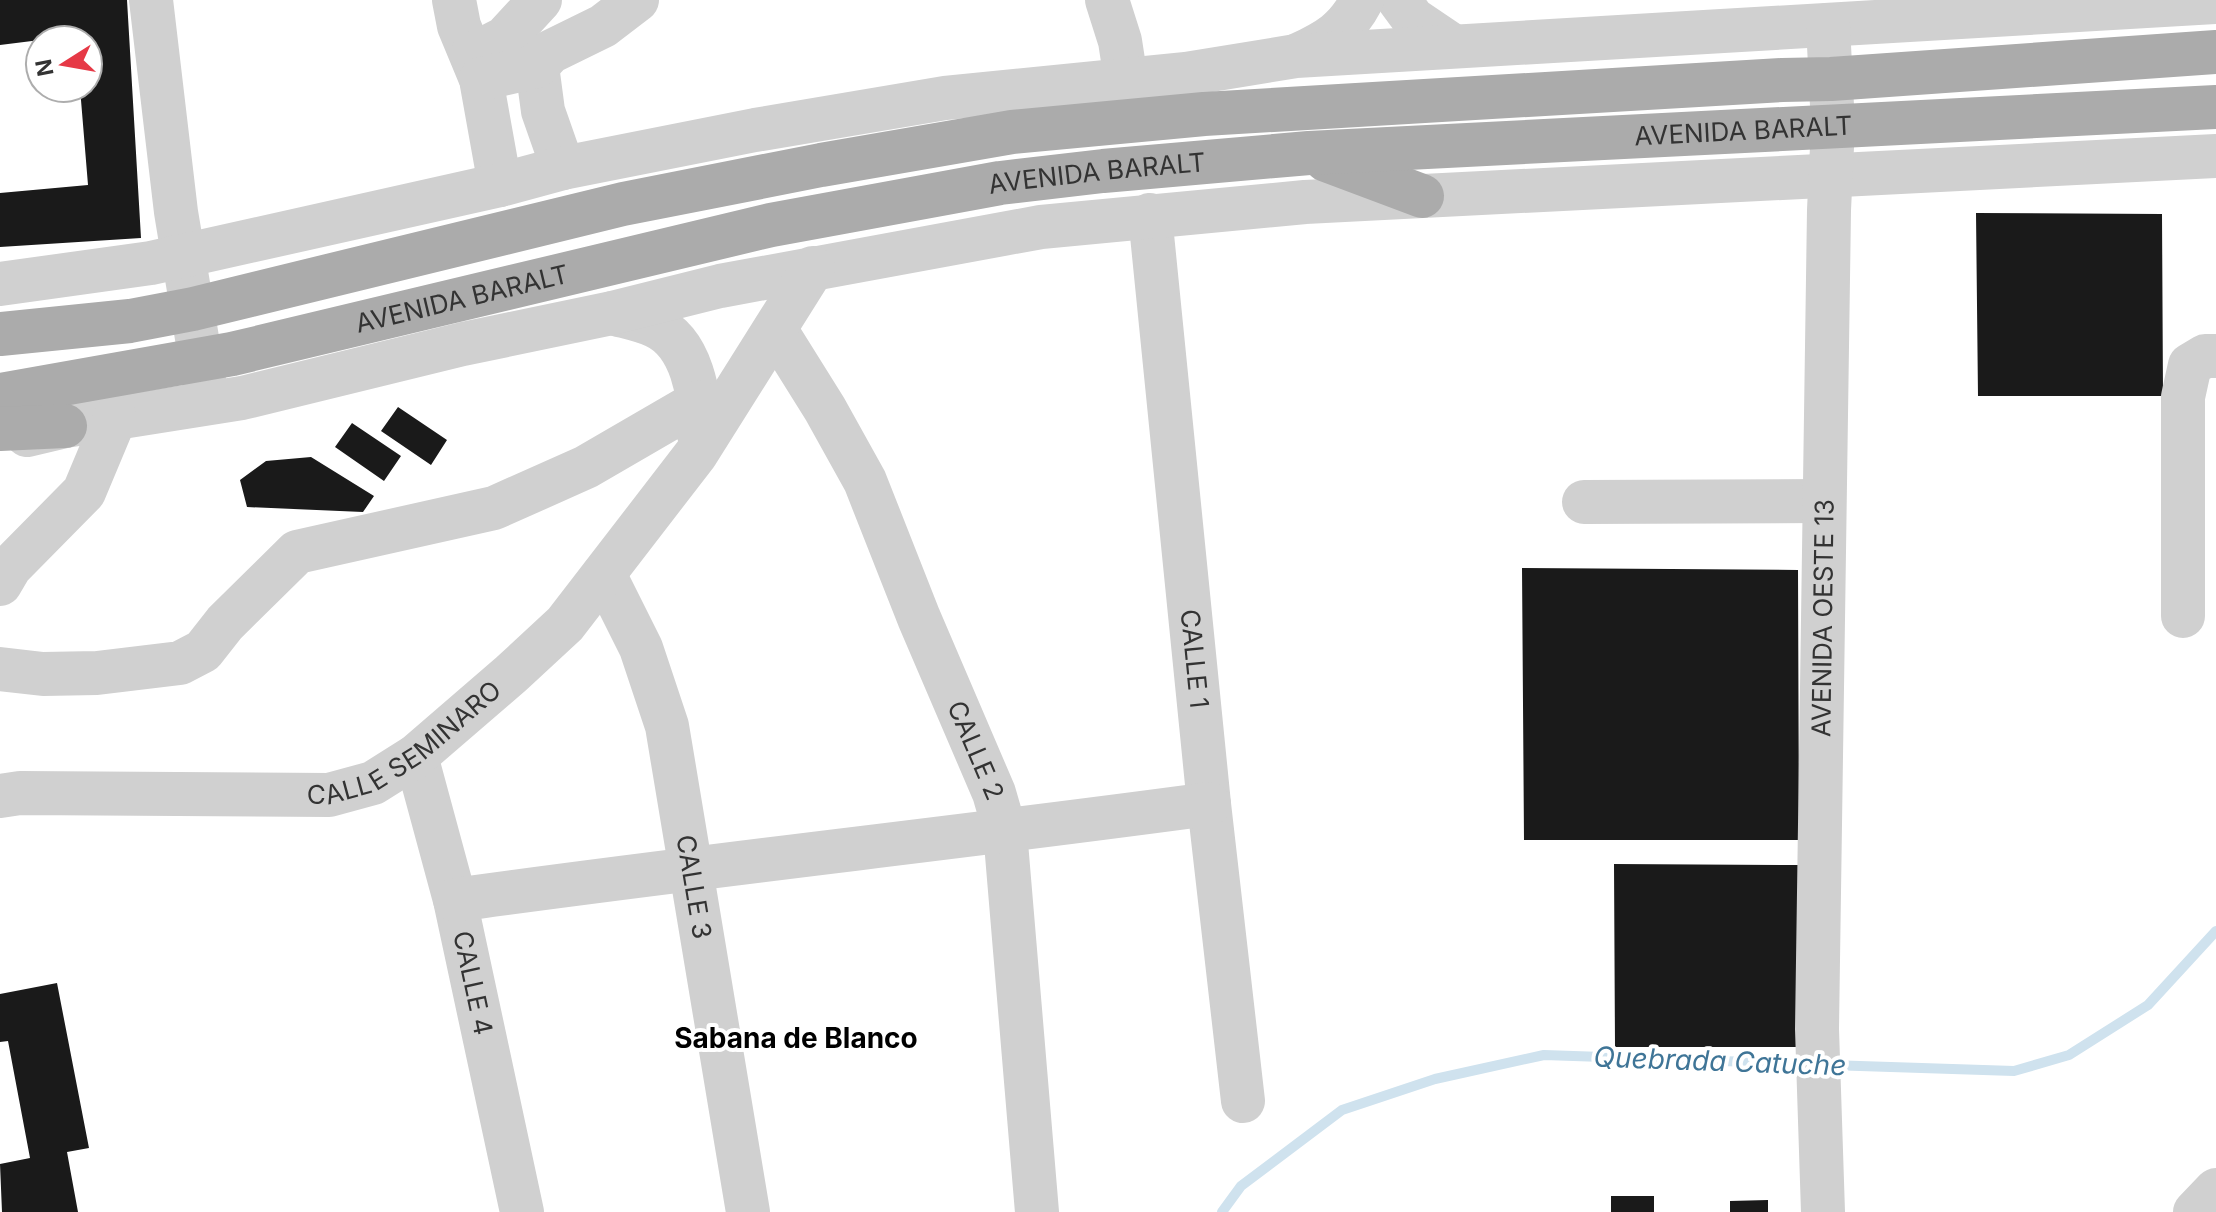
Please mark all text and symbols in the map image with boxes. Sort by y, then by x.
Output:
north arrow [24,24,104,104]
text: N [30,57,59,79]
street label: AVENIDA BARALT [1634,109,1853,151]
street label: AVENIDA BARALT [986,146,1207,200]
street label: AVENIDA BARALT [352,258,571,339]
street label: AVENIDA OESTE 13 [1805,499,1840,737]
street label: CALLE 1 [1175,608,1215,710]
street label: CALLE SEMINARO [307,674,507,810]
street label: CALLE 2 [941,696,1011,804]
street label: CALLE 3 [670,832,718,941]
street label: CALLE 4 [447,928,500,1038]
district label: Sabana de Blanco [674,1021,918,1055]
water label: Quebrada Catuche [1593,1040,1847,1082]

